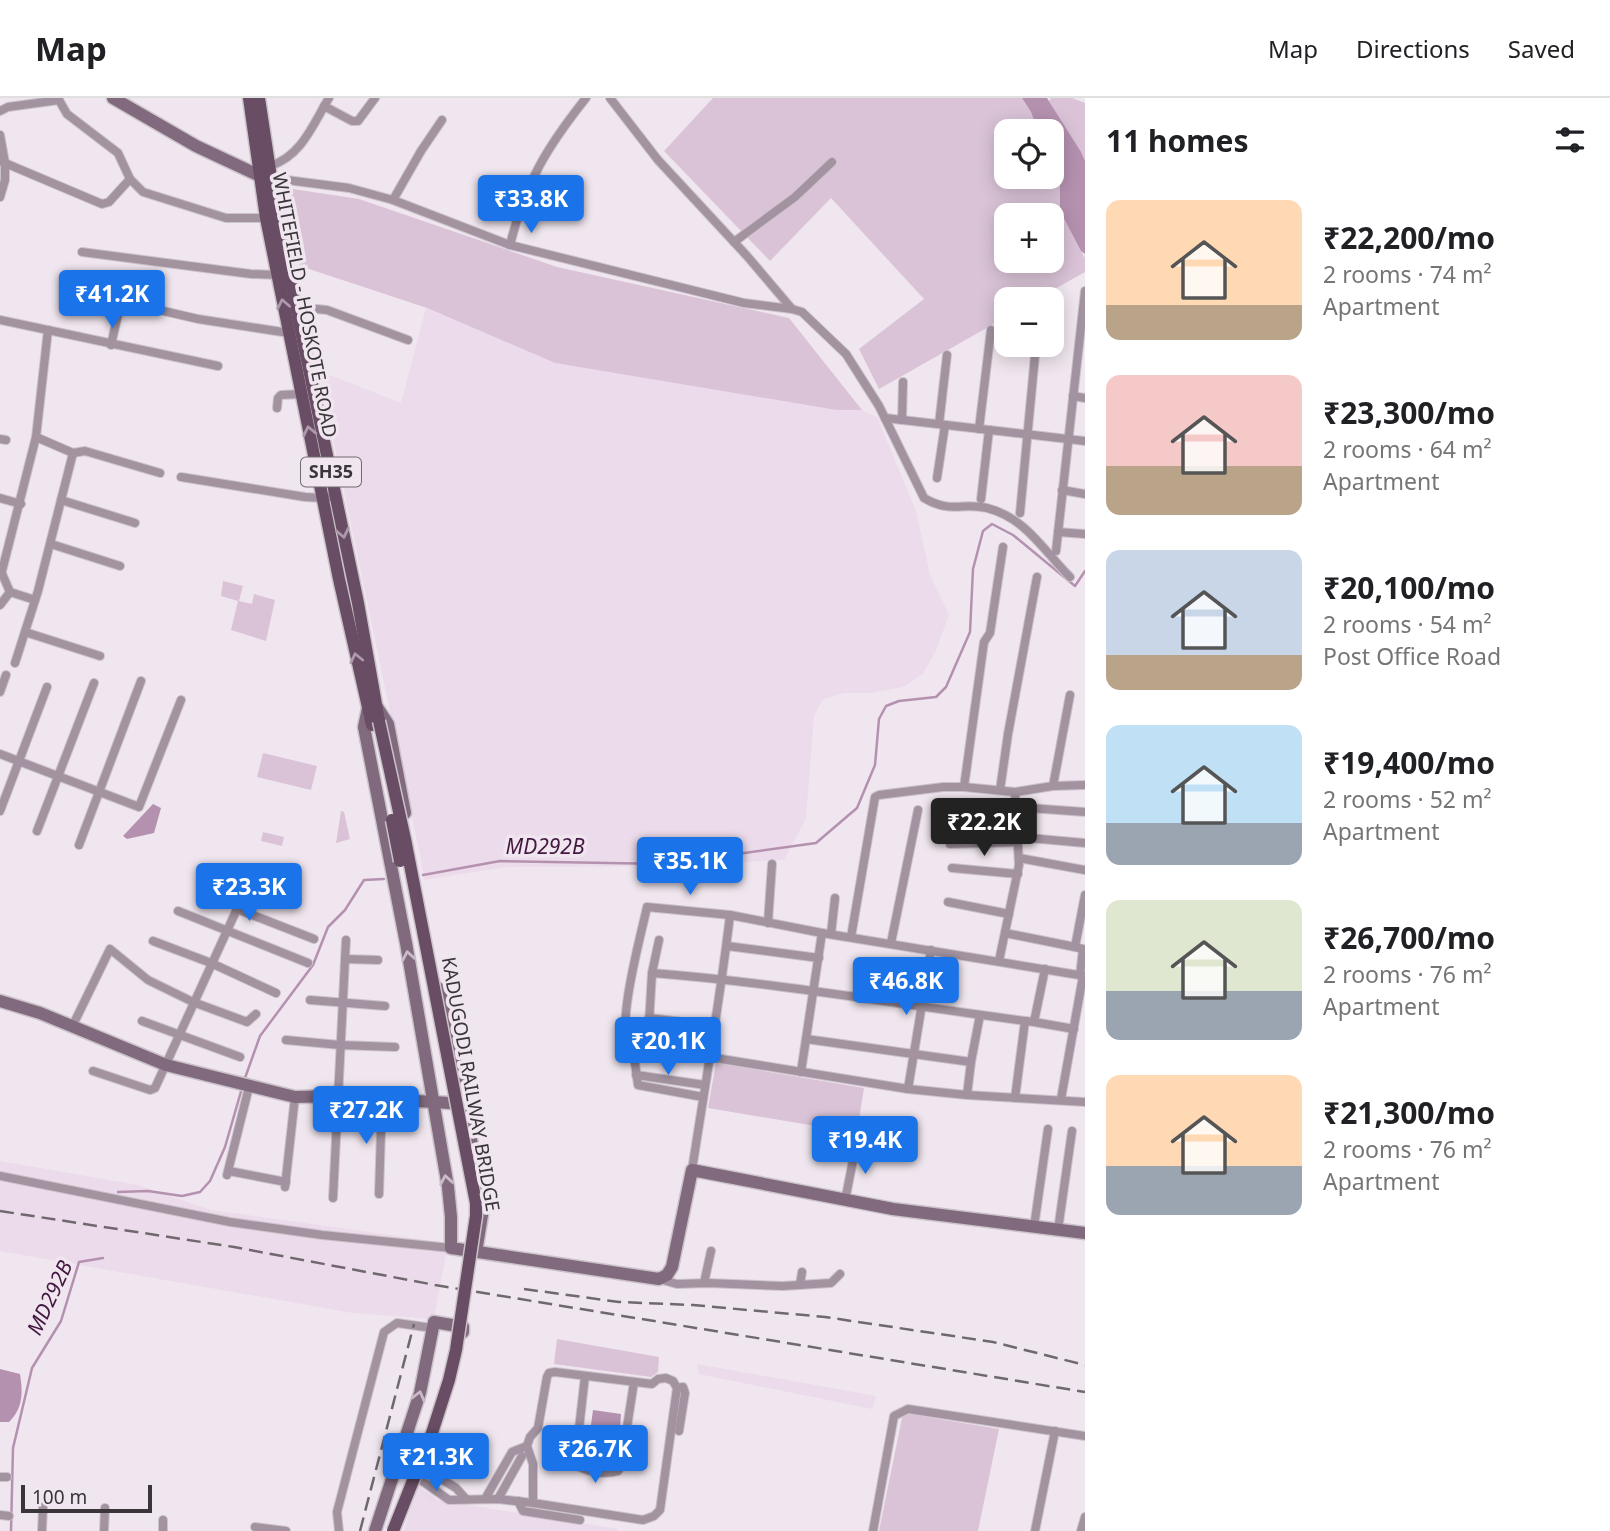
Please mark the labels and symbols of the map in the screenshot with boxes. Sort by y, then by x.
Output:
street label: WHITEFIELD - HOSKOTE ROAD [267,170,343,440]
pin: ₹33.8K [474,176,588,235]
pin: ₹41.2K [55,271,169,330]
one-way arrow [277,298,292,310]
one-way arrow [302,425,317,437]
road number: SH35 [301,458,361,486]
one-way arrow [335,527,350,539]
one-way arrow [350,652,364,664]
pin: ₹22.2K [927,798,1041,858]
water label: MD292B [506,832,585,860]
pin: ₹35.1K [633,838,747,897]
pin: ₹23.3K [192,864,306,923]
one-way arrow [401,950,416,962]
street label: KADUGODI RAILWAY BRIDGE [436,955,506,1213]
pin: ₹46.8K [849,958,963,1017]
pin: ₹20.1K [611,1018,725,1077]
pin: ₹27.2K [309,1086,423,1146]
pin: ₹19.4K [808,1116,922,1176]
one-way arrow [439,1174,454,1186]
water label: MD292B [20,1256,79,1339]
one-way arrow [411,1390,425,1402]
pin: ₹26.7K [538,1426,652,1485]
pin: ₹21.3K [379,1434,493,1493]
scale bar [21,1482,152,1514]

